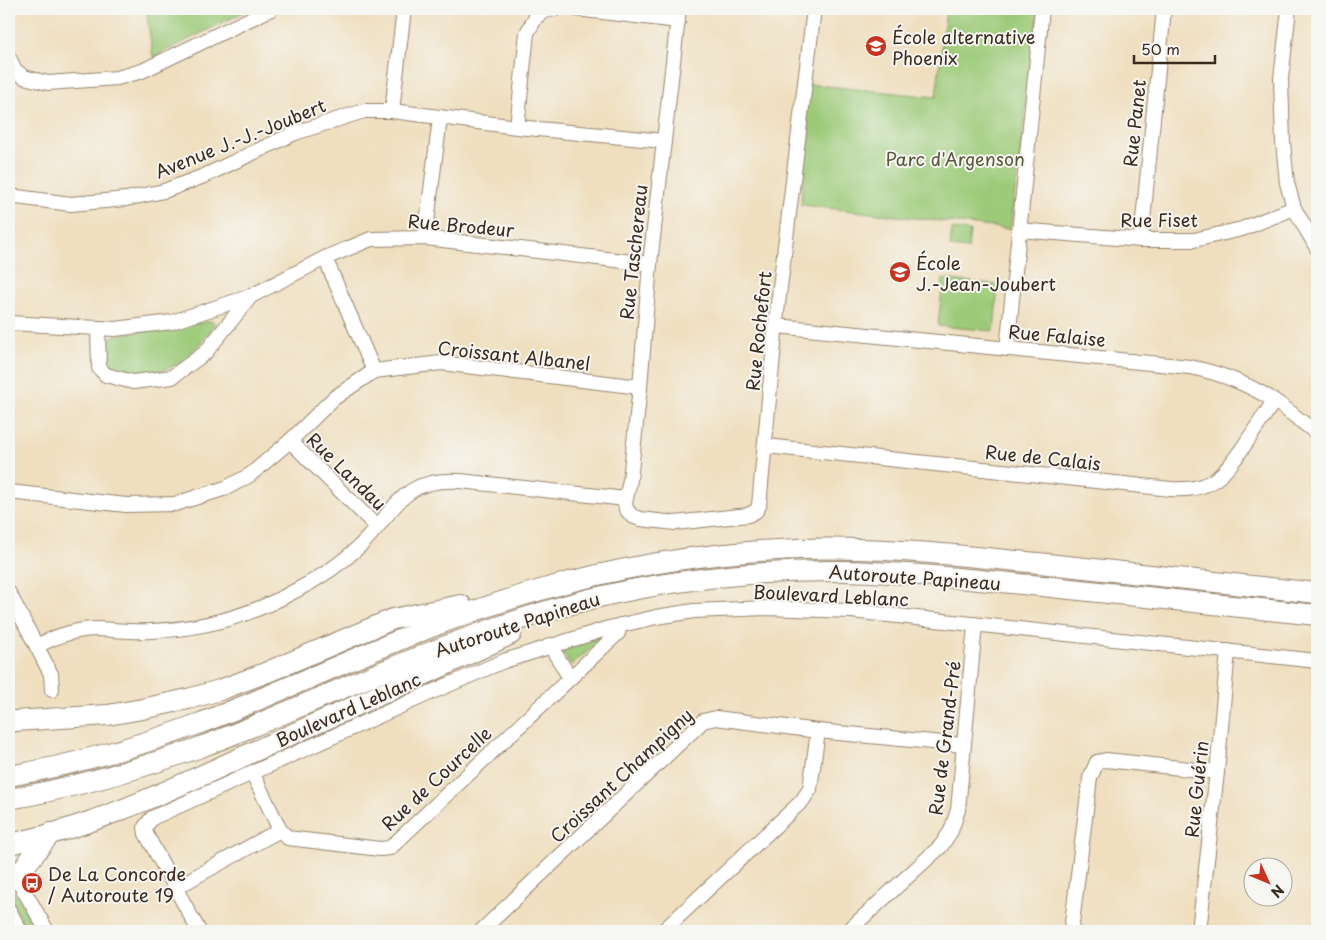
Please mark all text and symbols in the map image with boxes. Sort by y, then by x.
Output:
place label: École alternative Phoenix [892,23,1035,71]
scale bar [1134,32,1215,64]
school or university icon: École alternative Phoenix [864,34,888,58]
text: 50 m [1141,37,1180,60]
street label: Rue Panet [1116,78,1152,168]
street label: Avenue J.-J.-Joubert [151,91,329,185]
park label: Parc d'Argenson [885,145,1025,172]
street label: Rue Taschereau [612,183,654,321]
street label: Rue Fiset [1120,206,1198,233]
street label: Rue Brodeur [407,207,516,243]
place label: École J.-Jean-Joubert [916,249,1056,297]
school or university icon: École J.-Jean-Joubert [888,260,912,284]
street label: Rue Rochefort [738,270,778,392]
street label: Rue Falaise [1007,317,1107,353]
street label: Croissant Albanel [436,334,592,376]
street label: Rue Landau [301,426,393,516]
street label: Rue de Calais [984,438,1102,476]
street label: Autoroute Papineau [828,558,1002,596]
street label: Boulevard Leblanc [752,577,910,613]
street label: Autoroute Papineau [431,585,603,663]
street label: Rue de Grand-Pré [921,659,967,817]
street label: Boulevard Leblanc [271,665,425,753]
street label: Croissant Champigny [543,701,699,849]
street label: Rue de Courcelle [375,720,497,836]
street label: Rue Guérin [1177,739,1215,839]
north arrow [1244,858,1294,908]
place label: De La Concorde / Autoroute 19 [48,860,186,908]
bus stop icon: De La Concorde / Autoroute 19 [20,871,44,895]
text: N [1266,880,1289,903]

